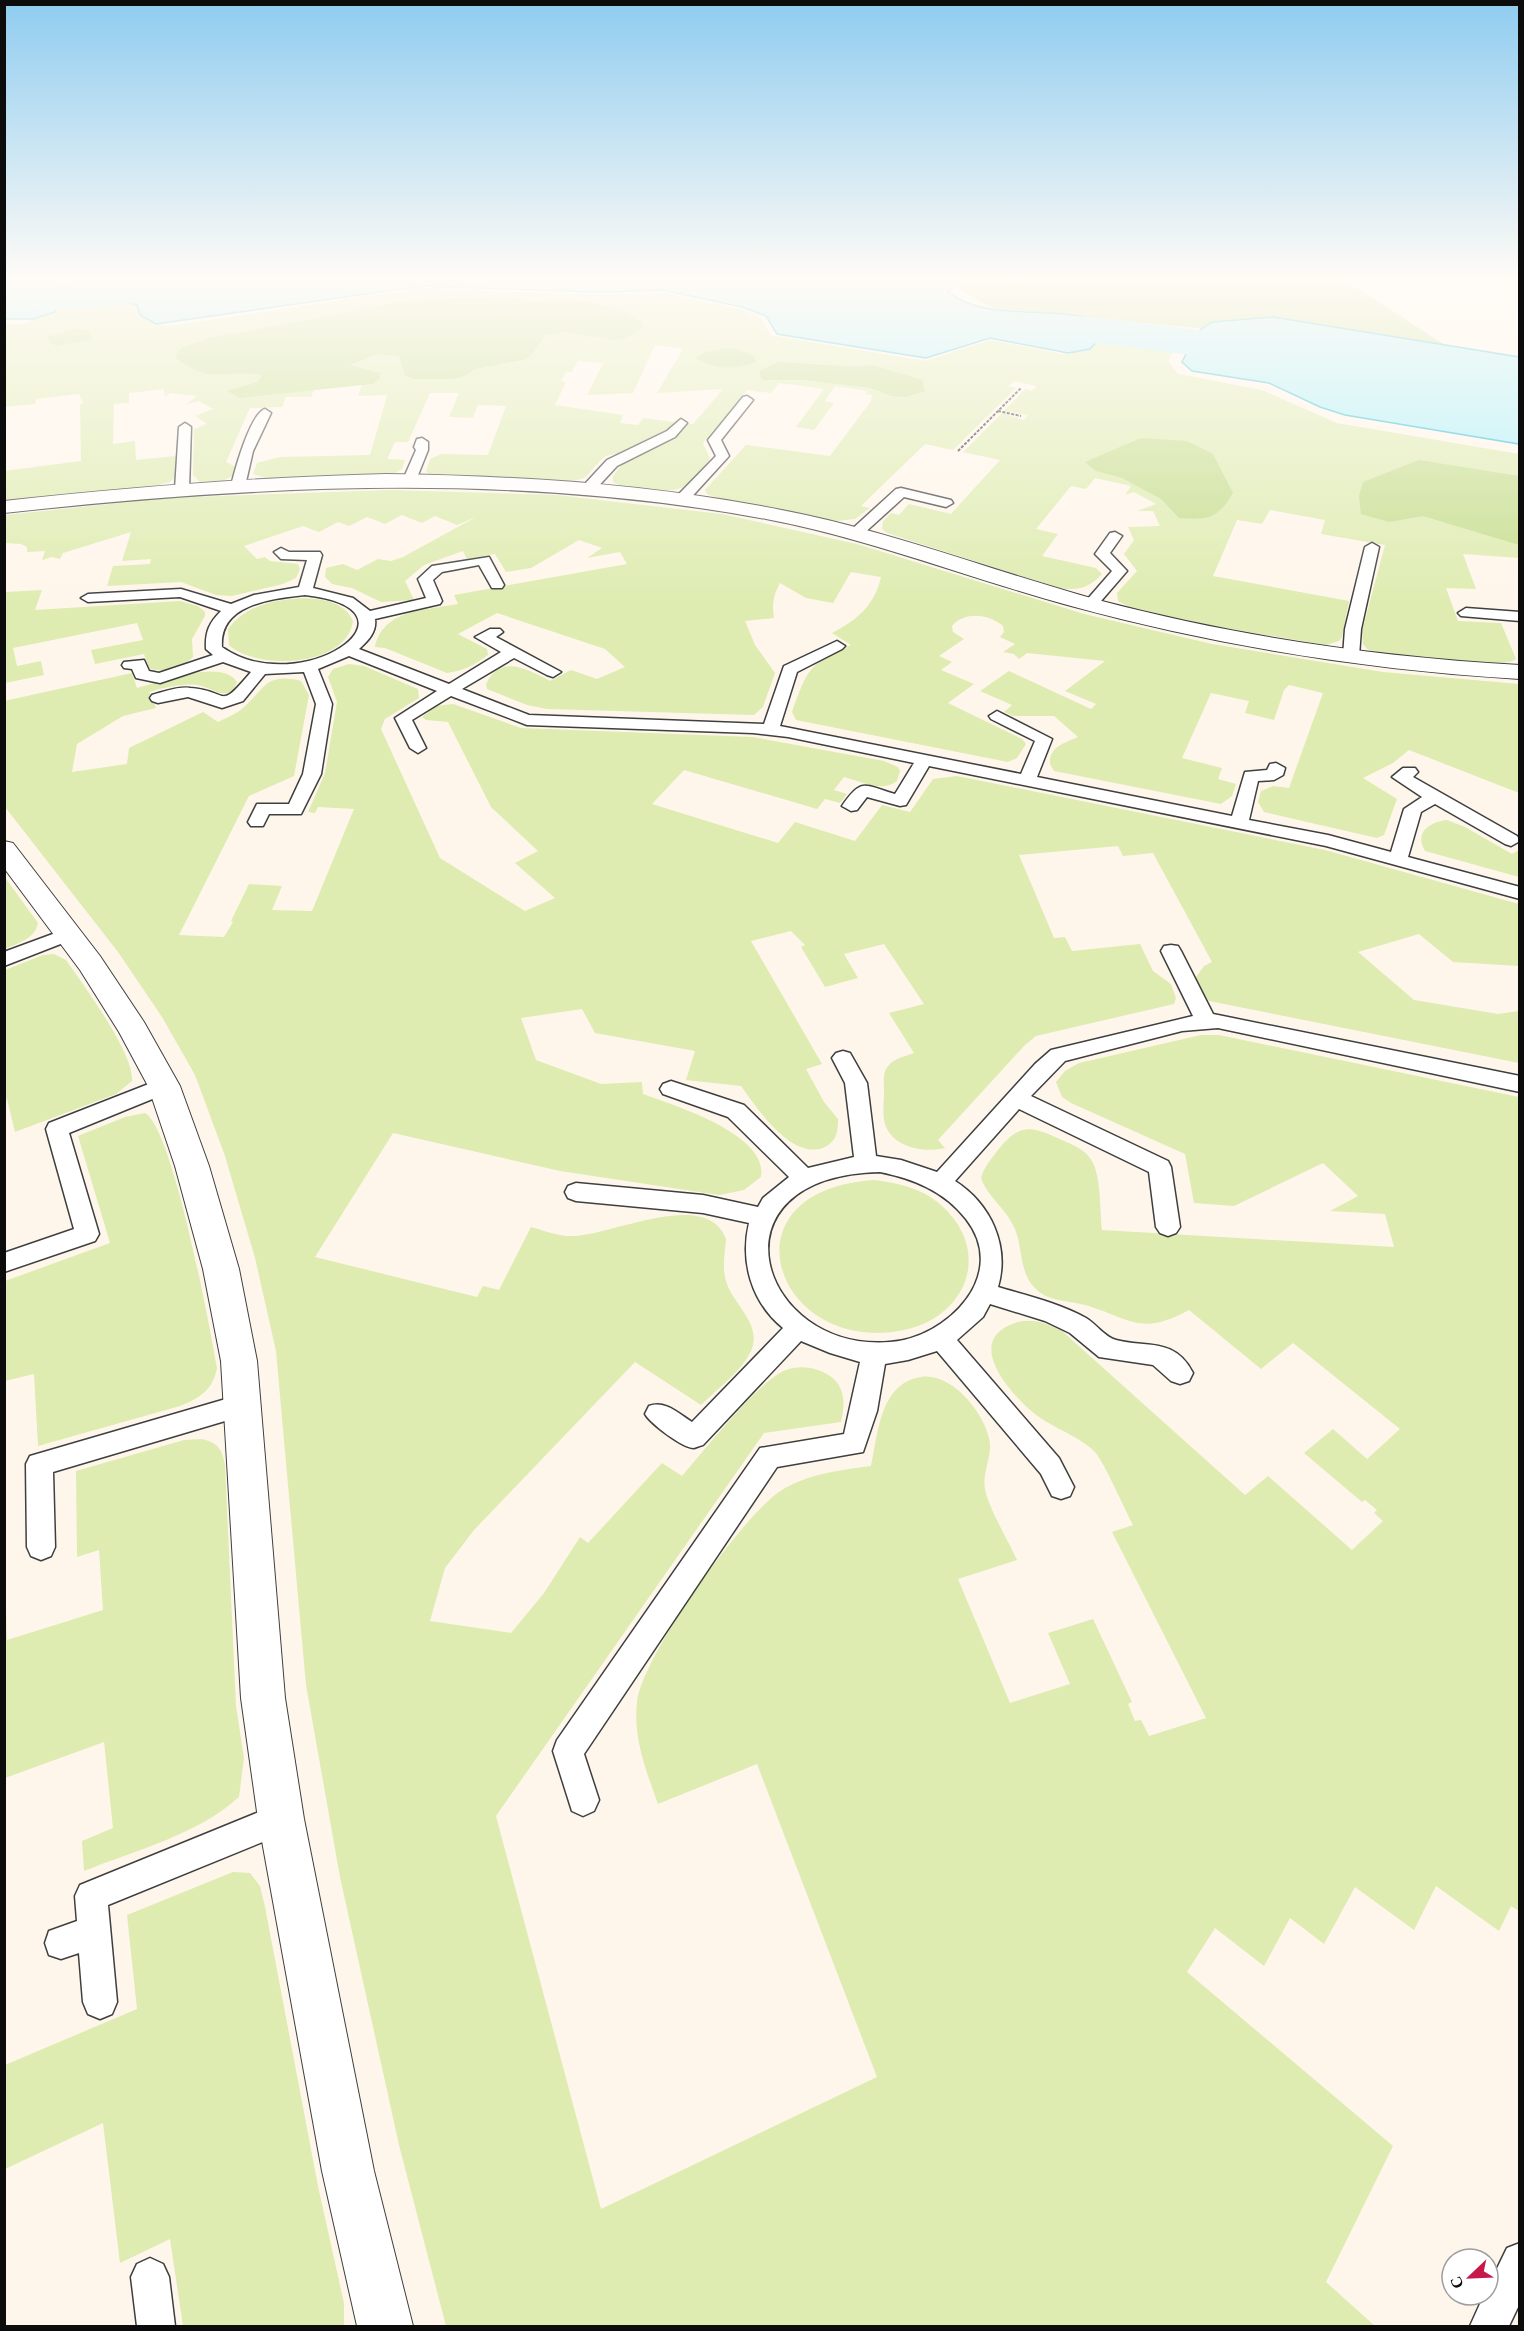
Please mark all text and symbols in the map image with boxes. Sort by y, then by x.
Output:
north arrow [1440,2247,1500,2307]
text: С [1445,2274,1468,2292]

